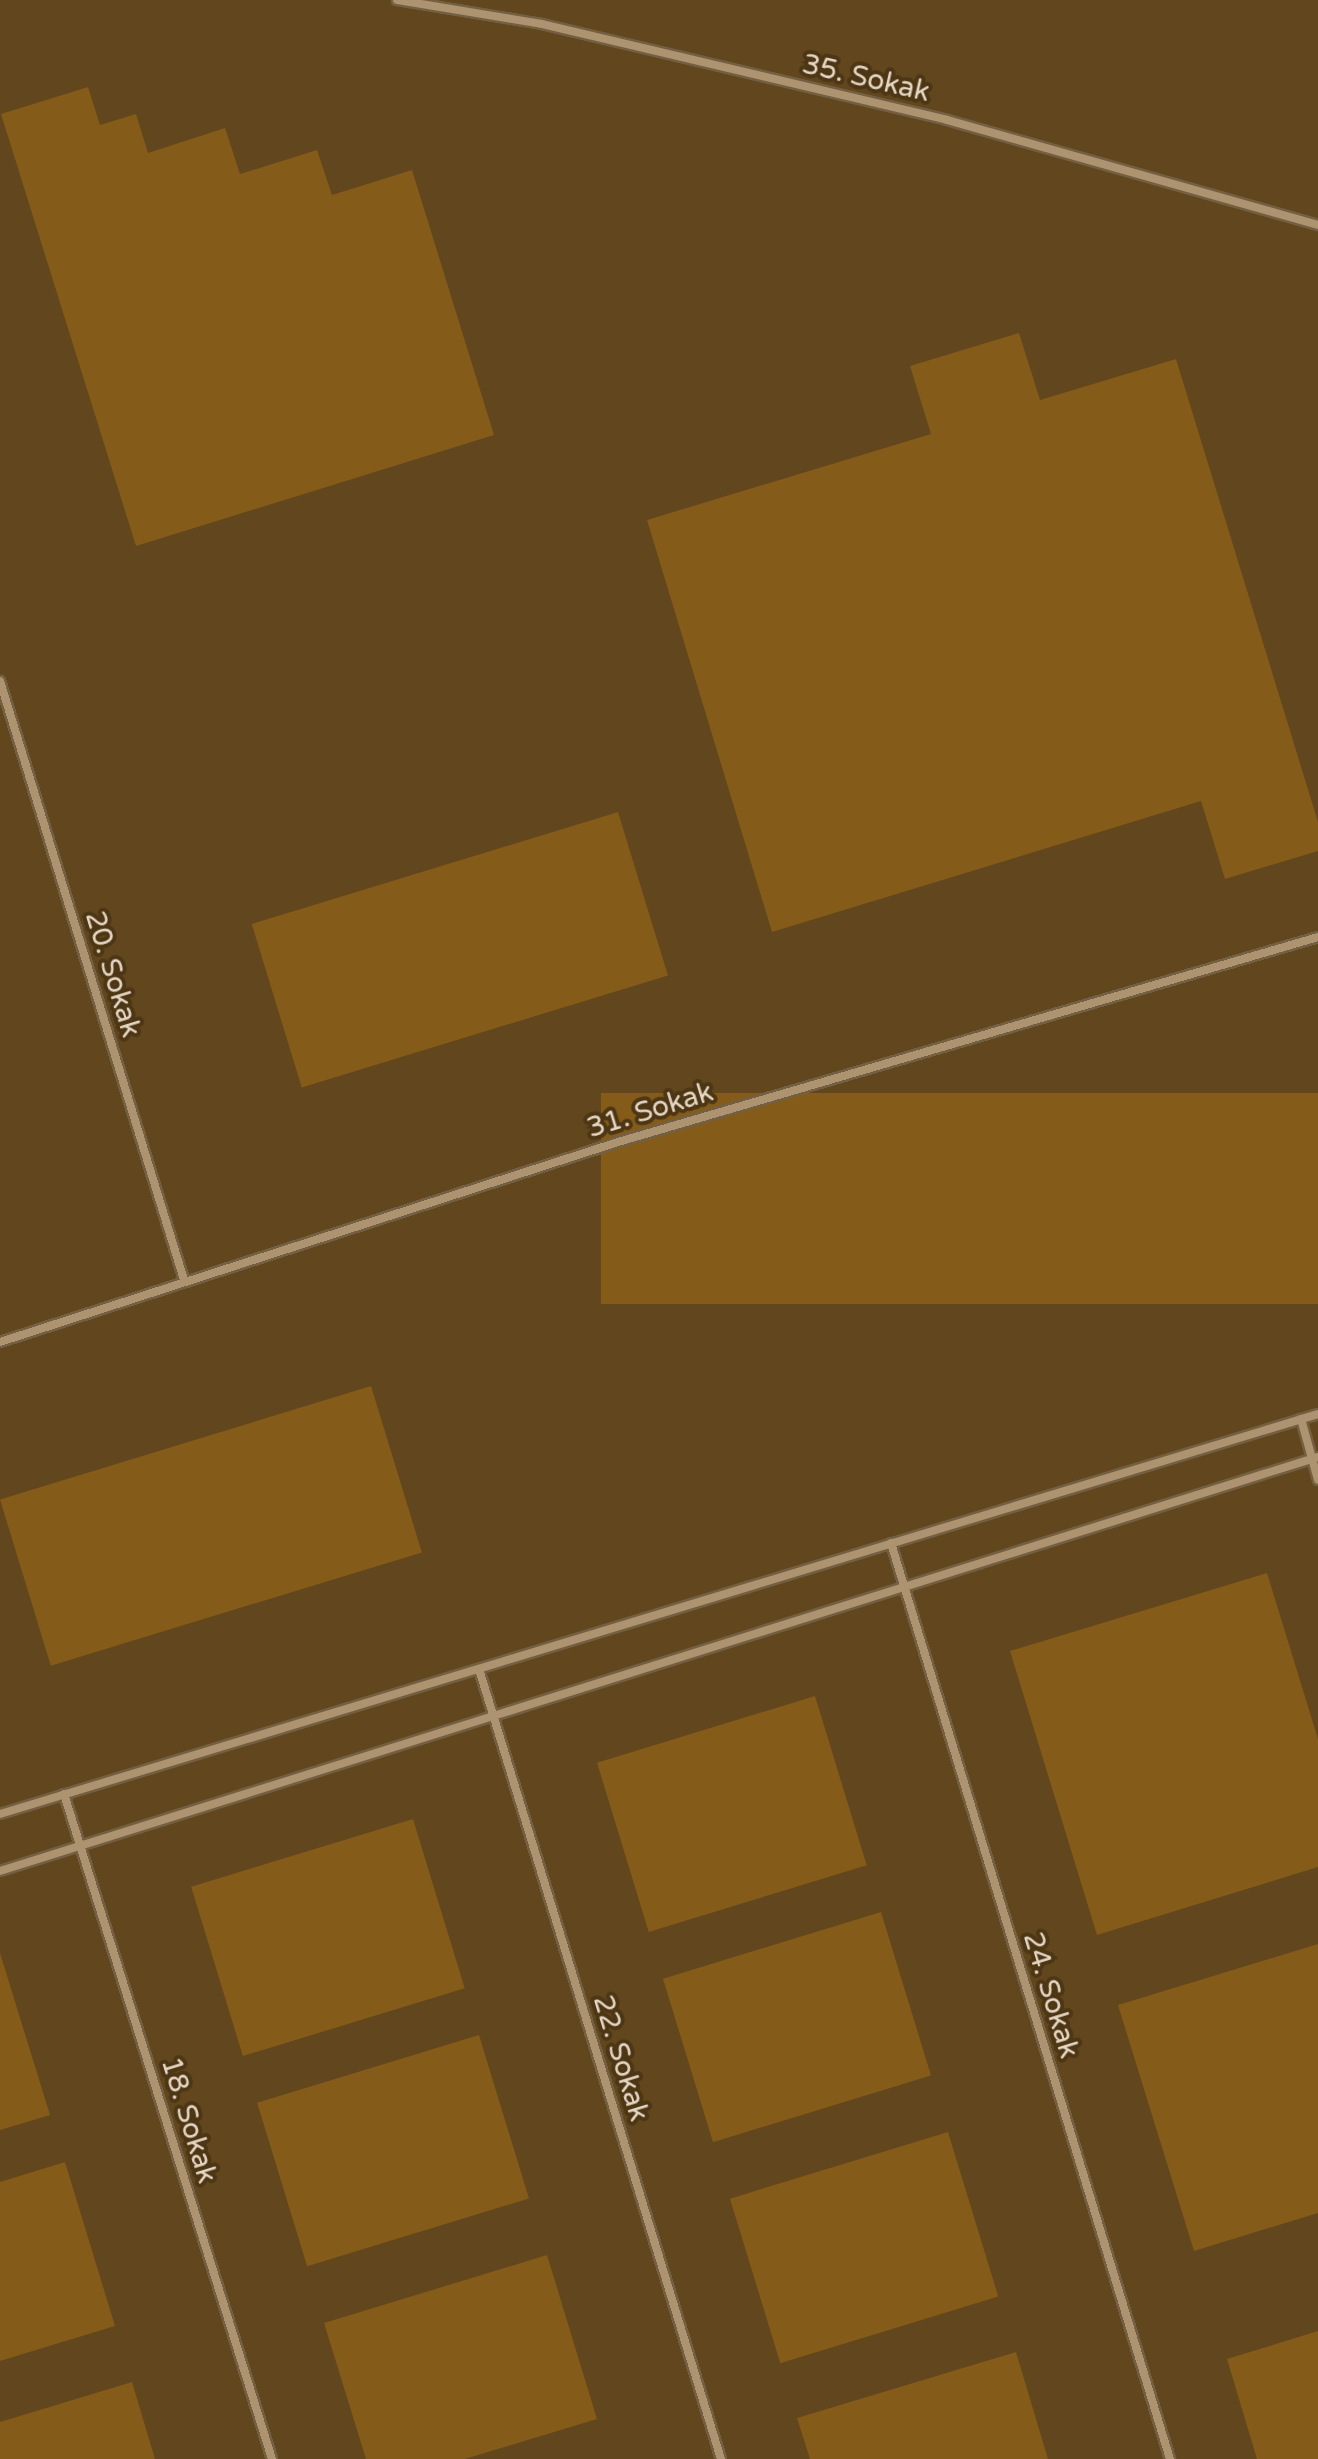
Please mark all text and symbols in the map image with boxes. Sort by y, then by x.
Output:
street label: 35. Sokak [799,47,933,109]
street label: 20. Sokak [78,907,148,1041]
street label: 31. Sokak [583,1075,717,1145]
street label: 24. Sokak [1016,1928,1086,2062]
street label: 22. Sokak [586,1991,656,2125]
street label: 18. Sokak [154,2053,224,2187]

